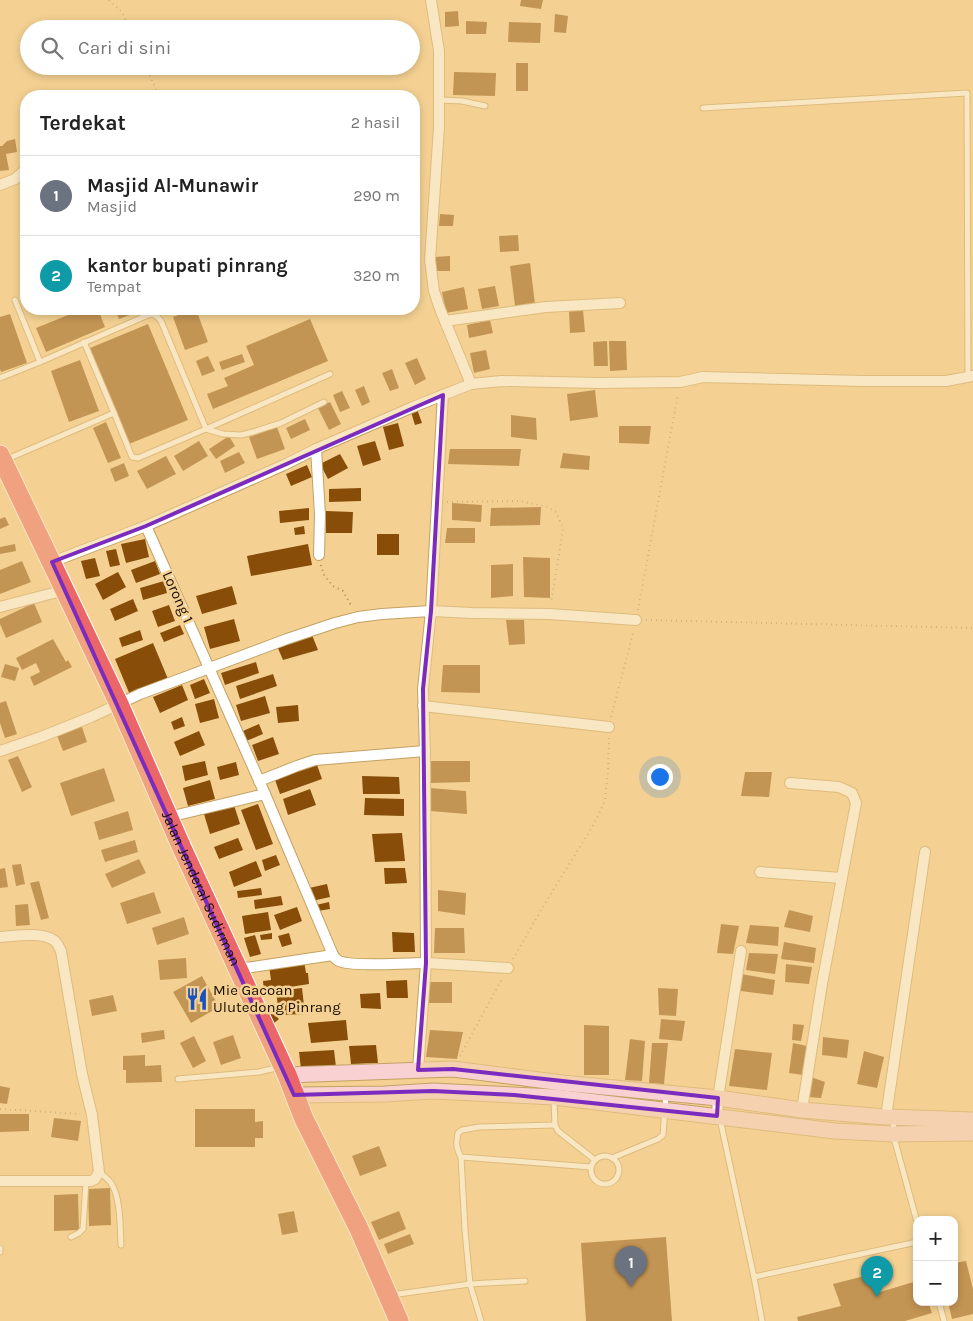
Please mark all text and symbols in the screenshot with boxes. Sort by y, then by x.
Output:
search box [20,20,420,75]
icon: search [38,34,66,62]
text: Cari di sini [78,37,171,59]
text: Terdekat [40,111,126,135]
text: 2 hasil [351,113,400,132]
text: Masjid Al-Munawir [87,175,258,197]
text: 1 [53,186,59,205]
text: 290 m [353,186,400,205]
text: Masjid [87,197,137,216]
text: kantor bupati pinrang [87,255,288,277]
text: 2 [51,266,61,285]
text: 320 m [353,266,400,285]
text: Tempat [87,277,141,296]
street label: Lorong 1 [159,568,197,626]
your location [647,764,673,790]
street label: Jalan Jenderal Sudirman [158,808,244,969]
place label: Mie Gacoan Ulutedong Pinrang [213,981,341,1016]
restaurant icon: Mie Gacoan Ulutedong Pinrang [184,986,210,1012]
map controls [913,1216,958,1306]
button: + [913,1216,958,1261]
pin: 1 [615,1246,647,1287]
pin: 2 [861,1256,893,1297]
button: − [913,1261,958,1306]

